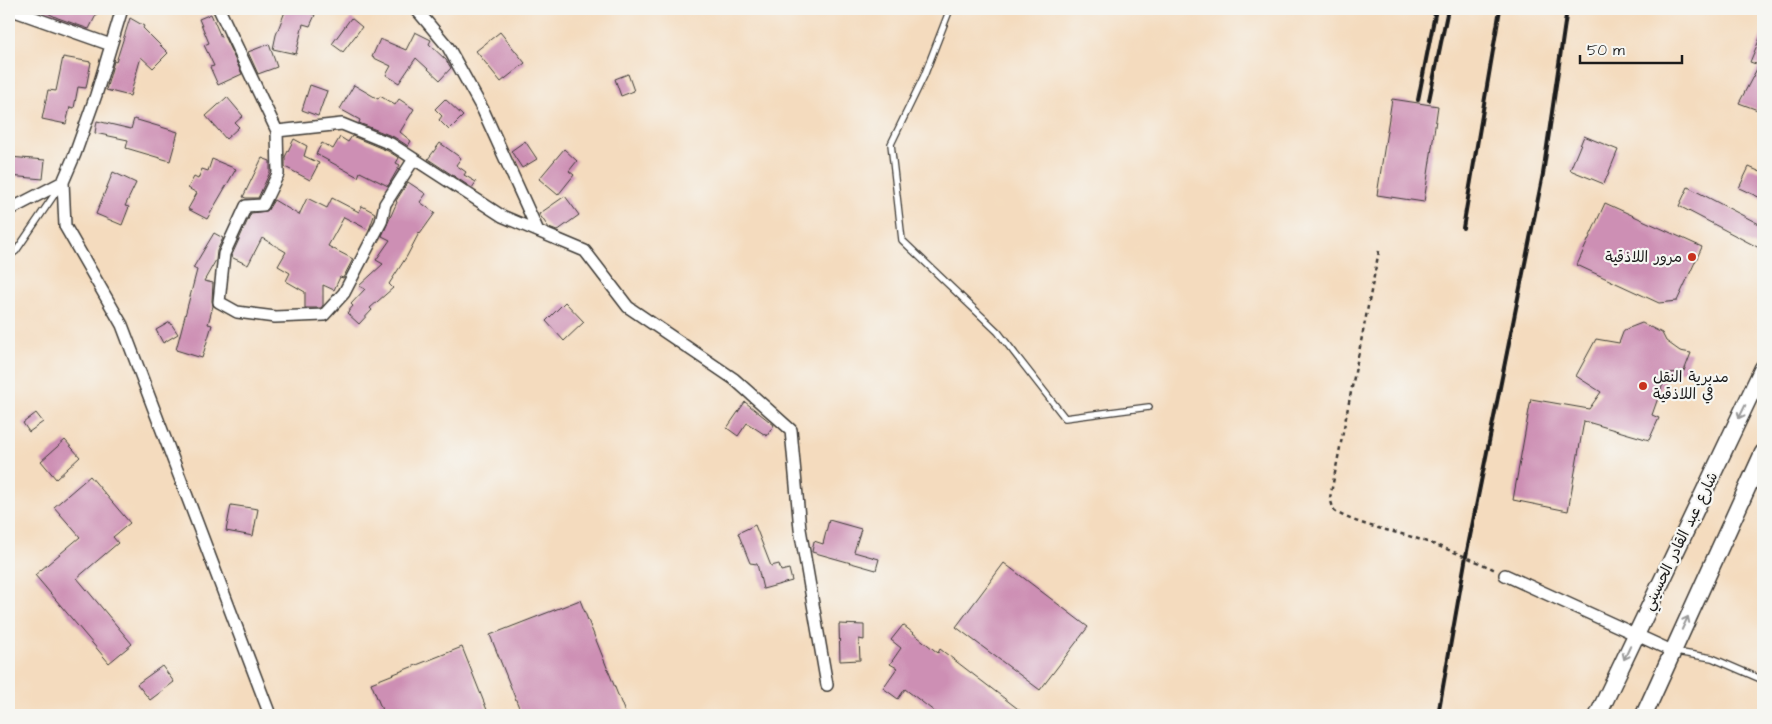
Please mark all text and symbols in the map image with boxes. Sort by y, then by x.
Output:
scale bar [1580,32,1682,64]
text: 50 m [1587,40,1625,61]
place label: مرور اللاذقية [1605,247,1682,268]
marker: مرور اللاذقية [1686,251,1698,263]
place label: مديرية النقل في اللاذقية [1653,367,1729,405]
marker: مديرية النقل في اللاذقية [1637,380,1649,392]
one-way arrow [1737,404,1746,419]
street label: شارع عبد القادر الحسيني [1638,468,1725,615]
one-way arrow [1681,616,1691,631]
one-way arrow [1621,645,1631,660]

